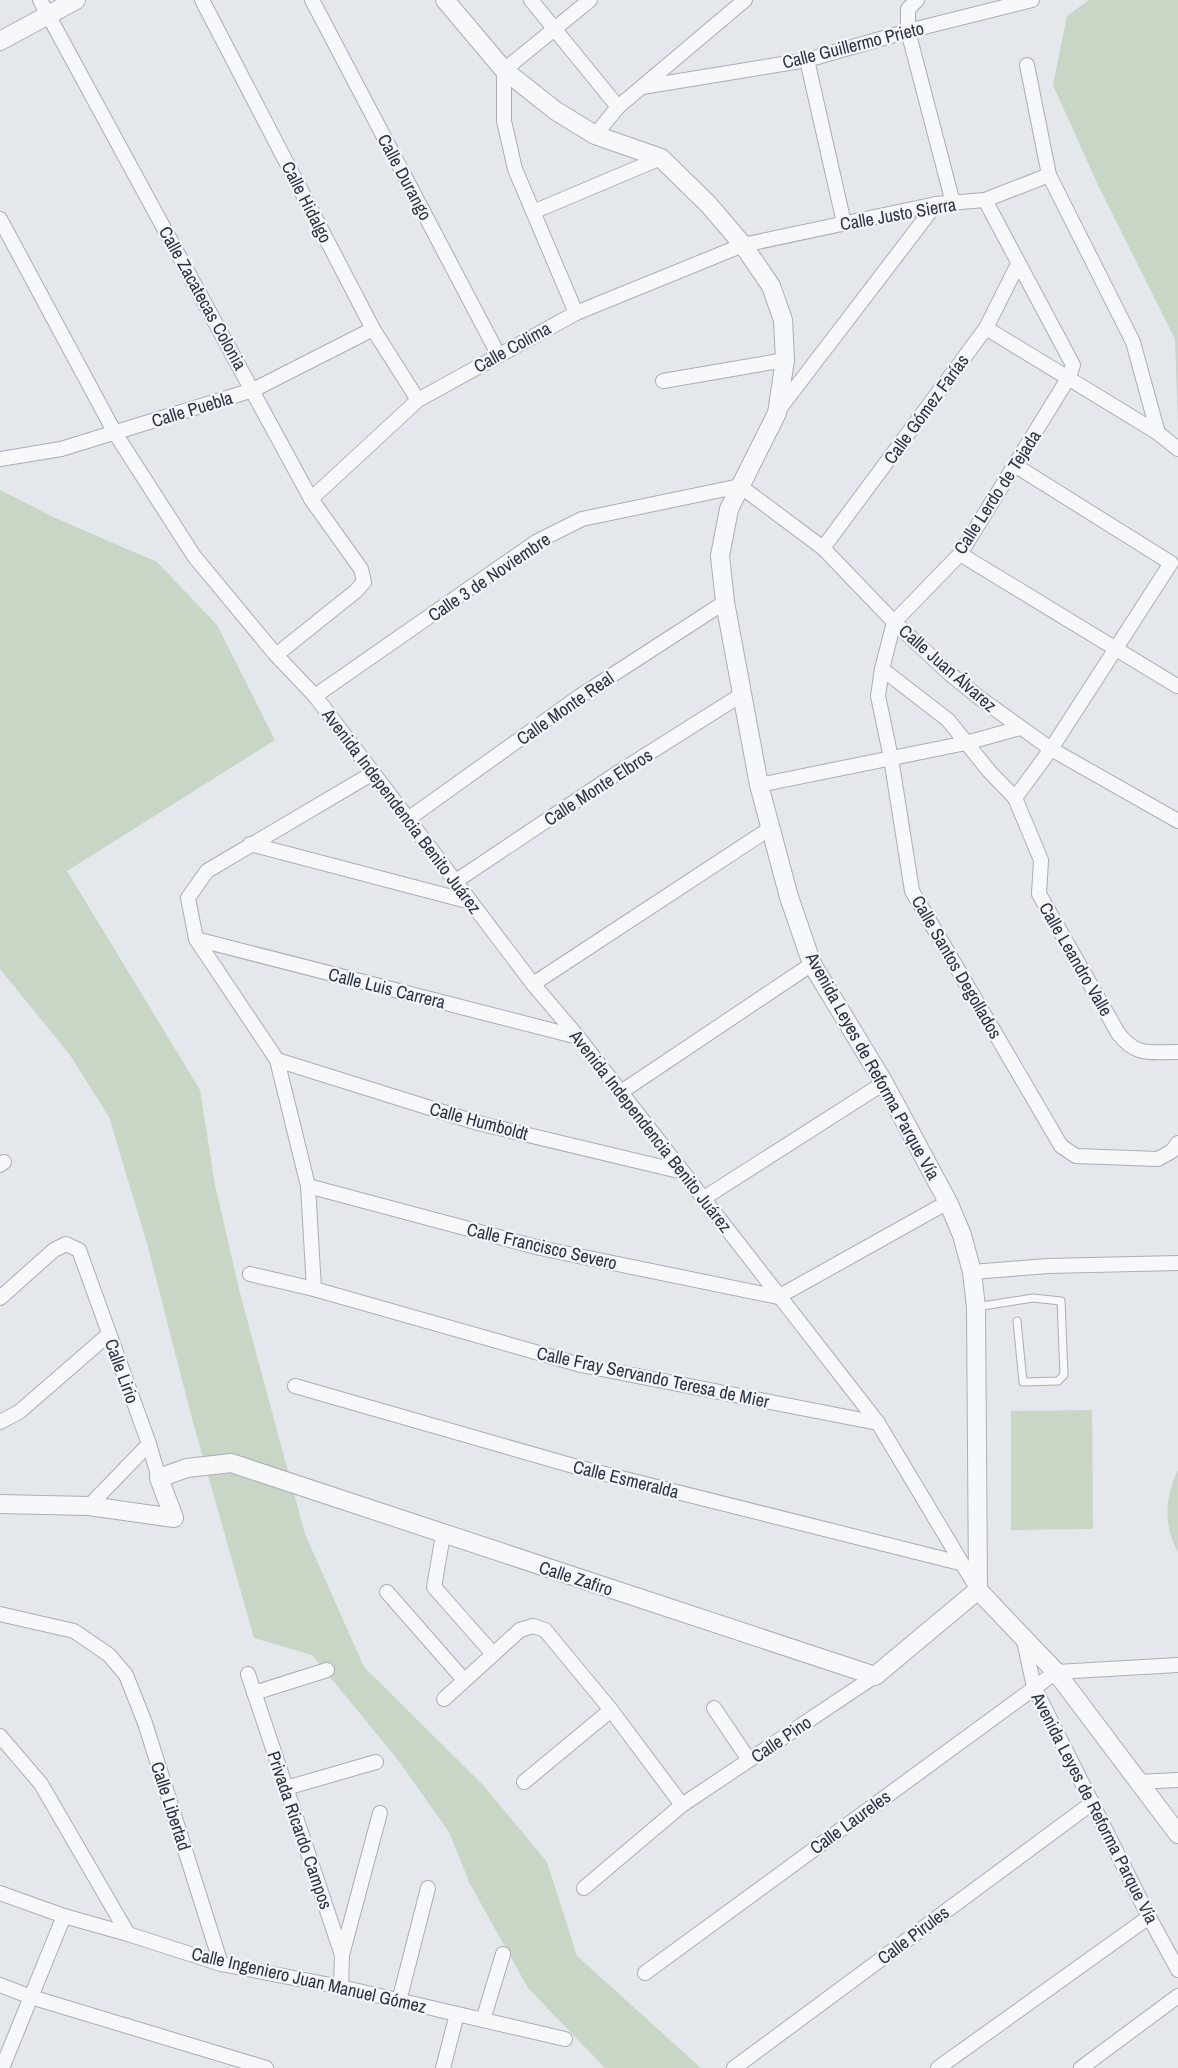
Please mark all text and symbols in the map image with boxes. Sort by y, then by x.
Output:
street label: Calle Guillermo Prieto [780,15,926,75]
street label: Calle Durango [372,129,438,225]
street label: Calle Hidalgo [276,157,338,247]
street label: Calle Justo Sierra [838,192,958,236]
street label: Calle Zacatecas Colonia [153,222,253,374]
street label: Calle Colima [469,316,555,378]
street label: Calle Gómez Farías [878,349,974,469]
street label: Calle Puebla [148,385,236,433]
street label: Calle Lerdo de Tejada [947,425,1047,559]
street label: Calle 3 de Noviembre [423,527,555,627]
street label: Calle Juan Álvarez [894,618,1002,718]
street label: Calle Monte Real [511,665,619,751]
street label: Avenida Independencia Benito Juárez [316,702,487,919]
street label: Calle Monte Elbros [539,743,657,831]
street label: Calle Santos Degollados [906,891,1008,1043]
street label: Calle Leandro Valle [1033,897,1119,1021]
street label: Avenida Leyes de Reforma Parque Vía [799,947,946,1184]
street label: Calle Luis Carrera [326,961,448,1015]
street label: Avenida Independencia Benito Juárez [563,1024,738,1238]
street label: Calle Humboldt [427,1096,531,1146]
street label: Calle Francisco Severo [464,1217,620,1275]
street label: Calle Lirio [99,1335,145,1407]
street label: Calle Fray Servando Teresa de Mier [535,1340,772,1414]
street label: Calle Esmeralda [570,1454,682,1504]
street label: Calle Zafiro [536,1554,616,1602]
street label: Avenida Leyes de Reforma Parque Vía [1025,1687,1164,1928]
street label: Calle Pino [746,1710,816,1768]
street label: Privada Ricardo Campos [261,1748,339,1912]
street label: Calle Libertad [145,1758,197,1854]
street label: Calle Laureles [804,1784,896,1860]
street label: Calle Pirules [872,1900,954,1970]
street label: Calle Ingeniero Juan Manuel Gómez [189,1941,429,2019]

